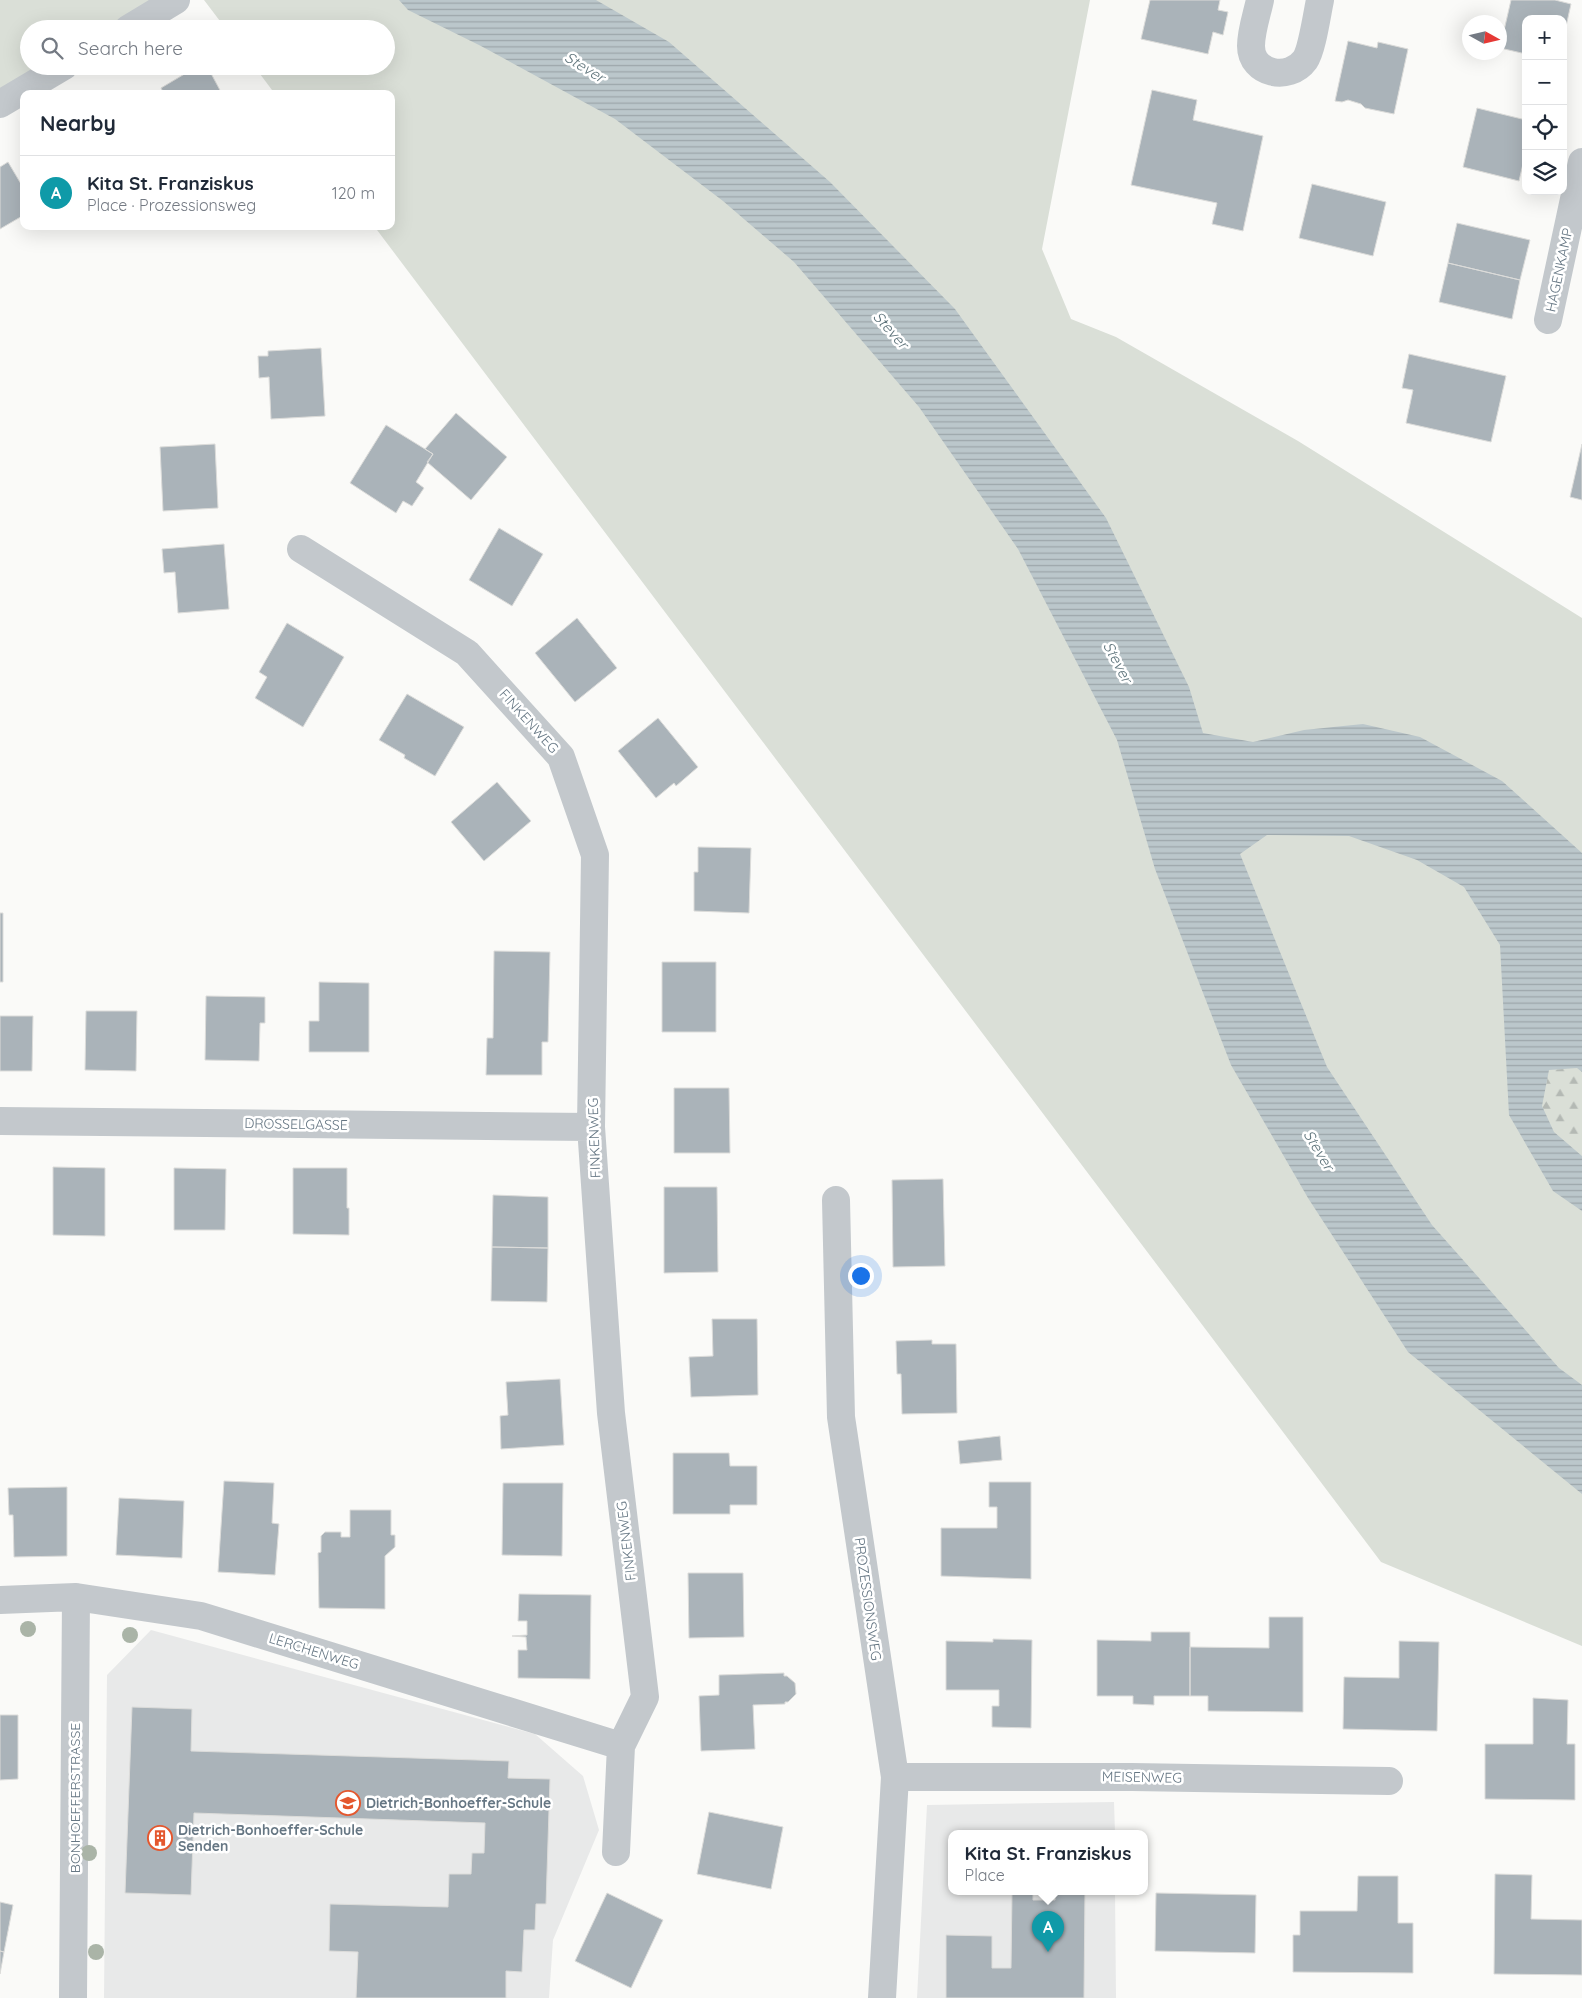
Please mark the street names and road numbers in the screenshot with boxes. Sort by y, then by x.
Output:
street label: HAGENKAMP [1541,226,1577,314]
street label: FINKENWEG [495,685,563,757]
street label: FINKENWEG [584,1097,604,1179]
street label: DROSSELGASSE [244,1114,348,1134]
street label: FINKENWEG [612,1500,640,1582]
street label: PROZESSIONSWEG [850,1536,886,1662]
street label: LERCHENWEG [267,1629,361,1673]
street label: BONHOEFFERSTRASSE [66,1723,84,1873]
street label: MEISENWEG [1102,1767,1182,1787]

